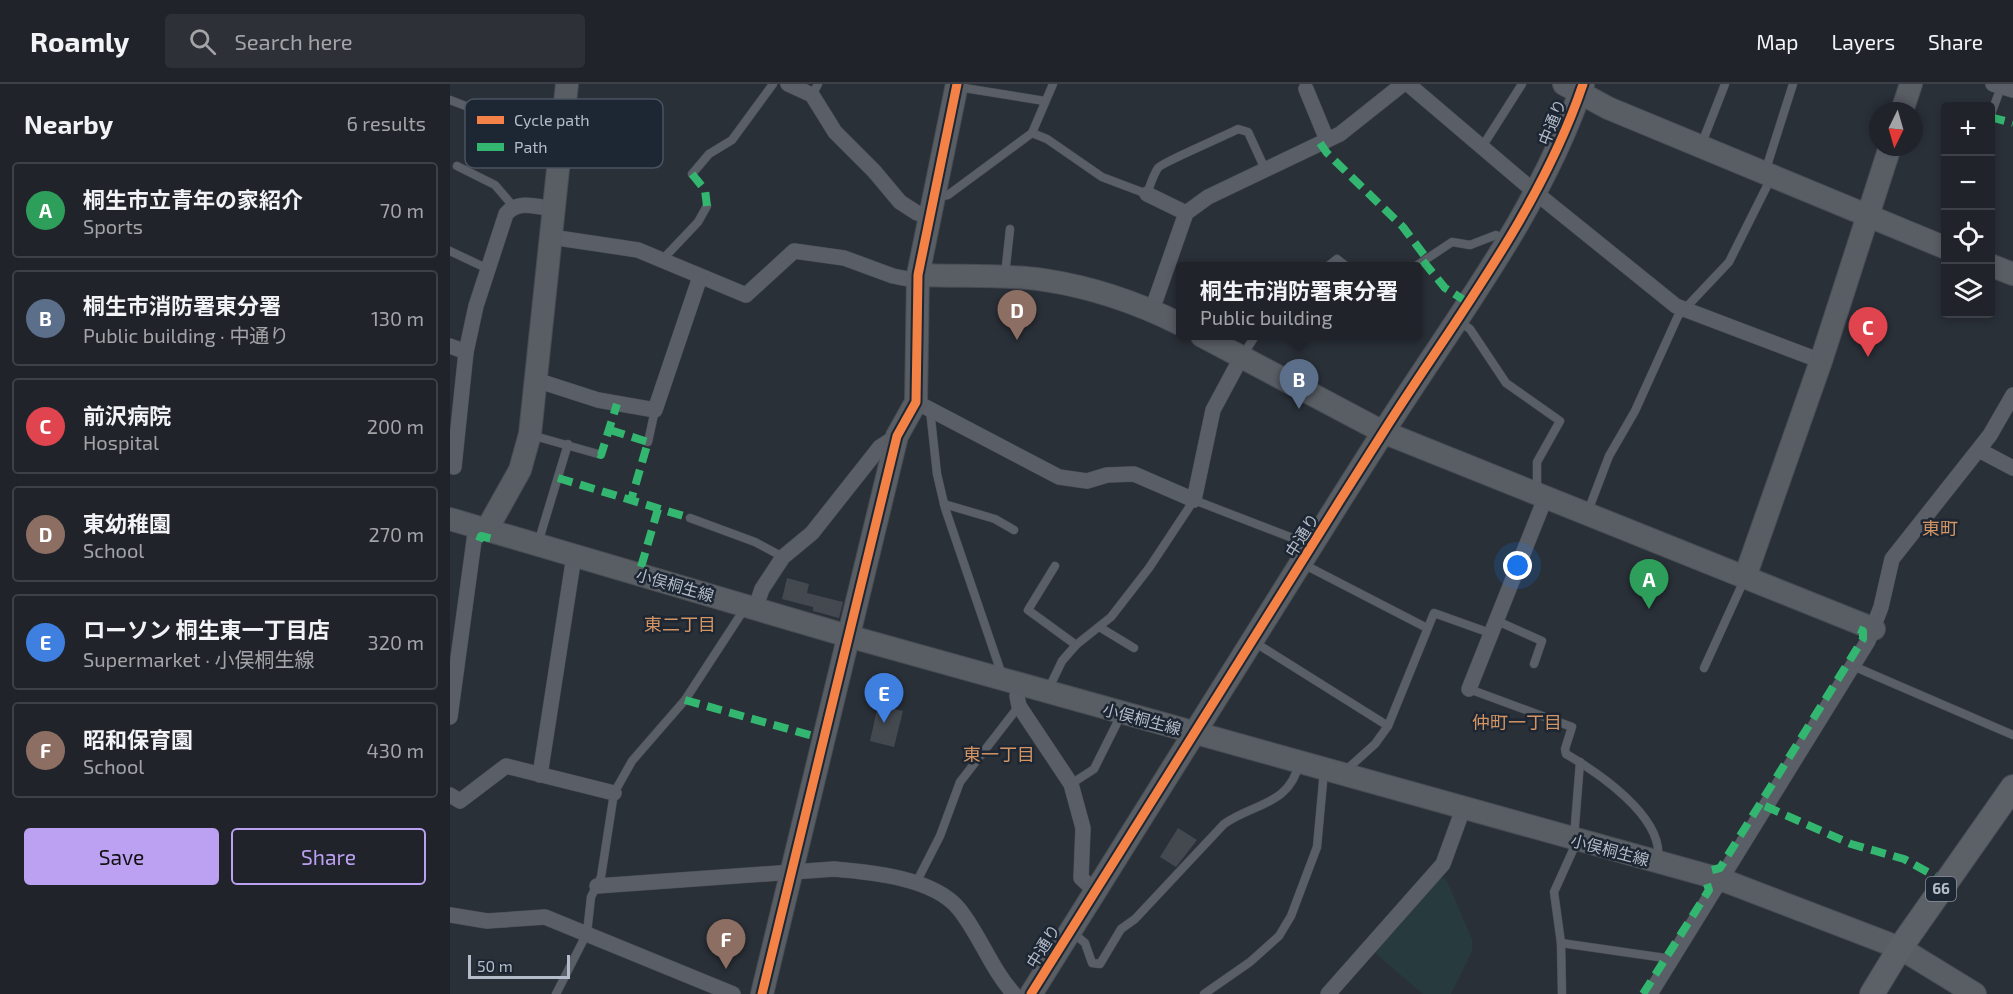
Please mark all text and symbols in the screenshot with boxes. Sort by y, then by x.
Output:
search box [165,14,585,68]
text: Roamly [30,24,129,58]
icon: search [186,25,219,58]
text: Search here [234,28,353,54]
text: Map [1756,29,1798,54]
text: Layers [1831,29,1895,54]
text: Share [1928,29,1983,54]
street label: 中通り [1534,96,1569,148]
legend [465,99,663,168]
north arrow [1869,102,1923,156]
map controls [1941,102,1995,318]
button: + [1941,102,1995,156]
text: Nearby [24,108,113,139]
text: Cycle path [514,110,590,129]
text: 6 results [346,111,426,135]
text: Path [514,137,548,156]
button: − [1941,156,1995,210]
text: 桐生市立青年の家紹介 [83,186,303,212]
text: A [39,198,52,222]
text: 70 m [380,198,424,222]
button: locate [1941,210,1995,264]
text: Sports [83,214,143,238]
popup [1176,262,1422,340]
button: layers [1941,264,1995,318]
text: 桐生市消防署東分署 [1200,277,1398,303]
pin: D [998,290,1036,340]
text: 桐生市消防署東分署 [83,292,281,318]
text: Public building [1200,305,1333,329]
text: B [39,306,52,330]
text: 130 m [371,306,424,330]
pin: C [1848,308,1888,357]
text: Public building · 中通り [83,323,289,347]
pin: B [1280,360,1318,409]
text: 前沢病院 [83,402,171,428]
text: C [40,414,51,438]
text: 200 m [367,414,424,438]
text: Hospital [83,430,159,454]
street label: 中通り [1281,509,1322,560]
text: 東幼稚園 [83,510,171,536]
district label: 東町 [1922,517,1958,539]
text: D [39,522,52,546]
text: 270 m [368,522,424,546]
text: School [83,538,144,562]
your location [1503,551,1532,580]
pin: A [1630,560,1668,609]
street label: 小俣桐生線 [634,564,716,605]
district label: 東二丁目 [644,613,716,635]
text: ローソン 桐生東一丁目店 [83,616,330,642]
text: E [40,630,51,654]
text: 320 m [368,630,424,654]
text: Supermarket · 小俣桐生線 [83,647,314,671]
pin: E [864,674,904,723]
street label: 小俣桐生線 [1101,699,1183,738]
district label: 仲町一丁目 [1472,711,1562,733]
text: 昭和保育園 [83,726,193,752]
text: F [40,738,51,762]
text: 430 m [367,738,424,762]
district label: 東一丁目 [963,743,1035,765]
text: School [83,754,144,778]
button: Save [24,828,219,885]
button: Share [231,828,426,885]
street label: 小俣桐生線 [1569,830,1651,869]
road number: 66 [1926,877,1956,901]
pin: F [706,920,746,969]
street label: 中通り [1022,920,1063,971]
scale bar [468,952,570,980]
text: 50 m [477,956,513,975]

